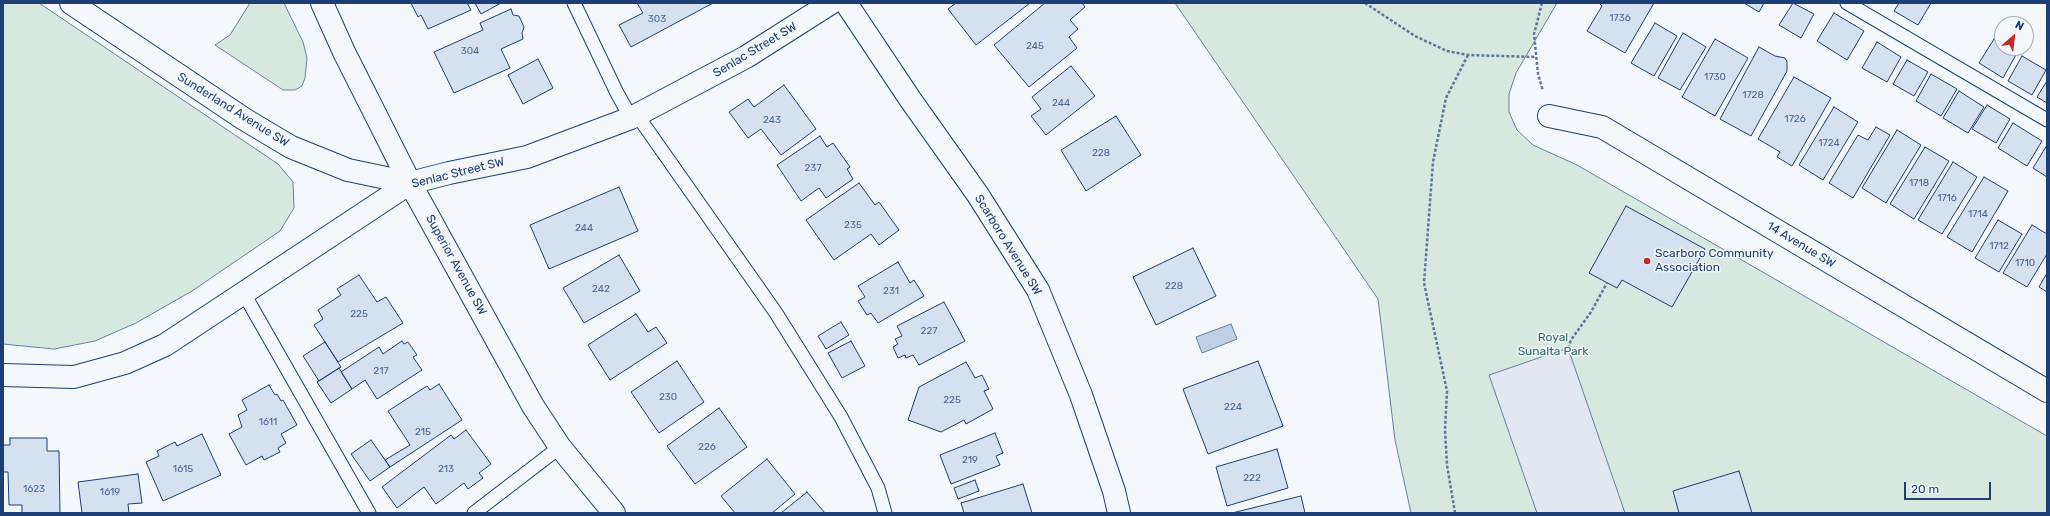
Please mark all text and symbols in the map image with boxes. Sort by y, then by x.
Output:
house number: 1736 [1609,12,1631,24]
house number: 303 [648,13,666,25]
north arrow [1994,16,2034,56]
text: N [2013,18,2026,33]
street label: Senlac Street SW [711,19,799,81]
house number: 245 [1026,40,1044,52]
house number: 304 [461,45,479,57]
street label: Sunderland Avenue SW [174,70,292,150]
house number: 1730 [1704,71,1726,83]
house number: 1728 [1742,89,1764,101]
house number: 244 [1052,97,1070,109]
house number: 1726 [1784,113,1806,125]
house number: 243 [763,114,781,126]
house number: 1724 [1818,137,1840,149]
house number: 228 [1092,147,1110,159]
street label: Senlac Street SW [410,155,506,191]
house number: 237 [804,162,822,174]
house number: 1718 [1909,177,1929,189]
street label: Scarboro Avenue SW [971,192,1045,298]
house number: 1716 [1937,192,1957,204]
house number: 1714 [1968,208,1988,220]
street label: Superior Avenue SW [422,212,490,318]
house number: 235 [844,219,862,231]
street label: 14 Avenue SW [1764,219,1838,271]
house number: 244 [575,222,593,234]
house number: 1712 [1989,240,2009,252]
place label: Scarboro Community Association [1655,247,1774,275]
marker: Scarboro Community Association [1642,256,1652,266]
house number: 1710 [2015,257,2035,269]
house number: 228 [1165,280,1183,292]
house number: 242 [592,283,610,295]
house number: 231 [883,285,899,297]
house number: 225 [350,308,368,320]
house number: 227 [921,325,937,337]
park label: Royal Sunalta Park [1518,331,1588,359]
house number: 217 [373,365,389,377]
house number: 230 [659,391,677,403]
house number: 225 [943,394,961,406]
house number: 224 [1224,401,1242,413]
house number: 1611 [259,416,277,428]
house number: 215 [415,426,431,438]
house number: 226 [698,441,716,453]
house number: 219 [962,454,978,466]
house number: 1615 [173,463,193,475]
house number: 213 [438,463,454,475]
house number: 222 [1243,472,1261,484]
scale bar [1906,474,1993,500]
text: 20 m [1911,482,1939,496]
house number: 1623 [23,483,45,495]
house number: 1619 [100,486,120,498]

